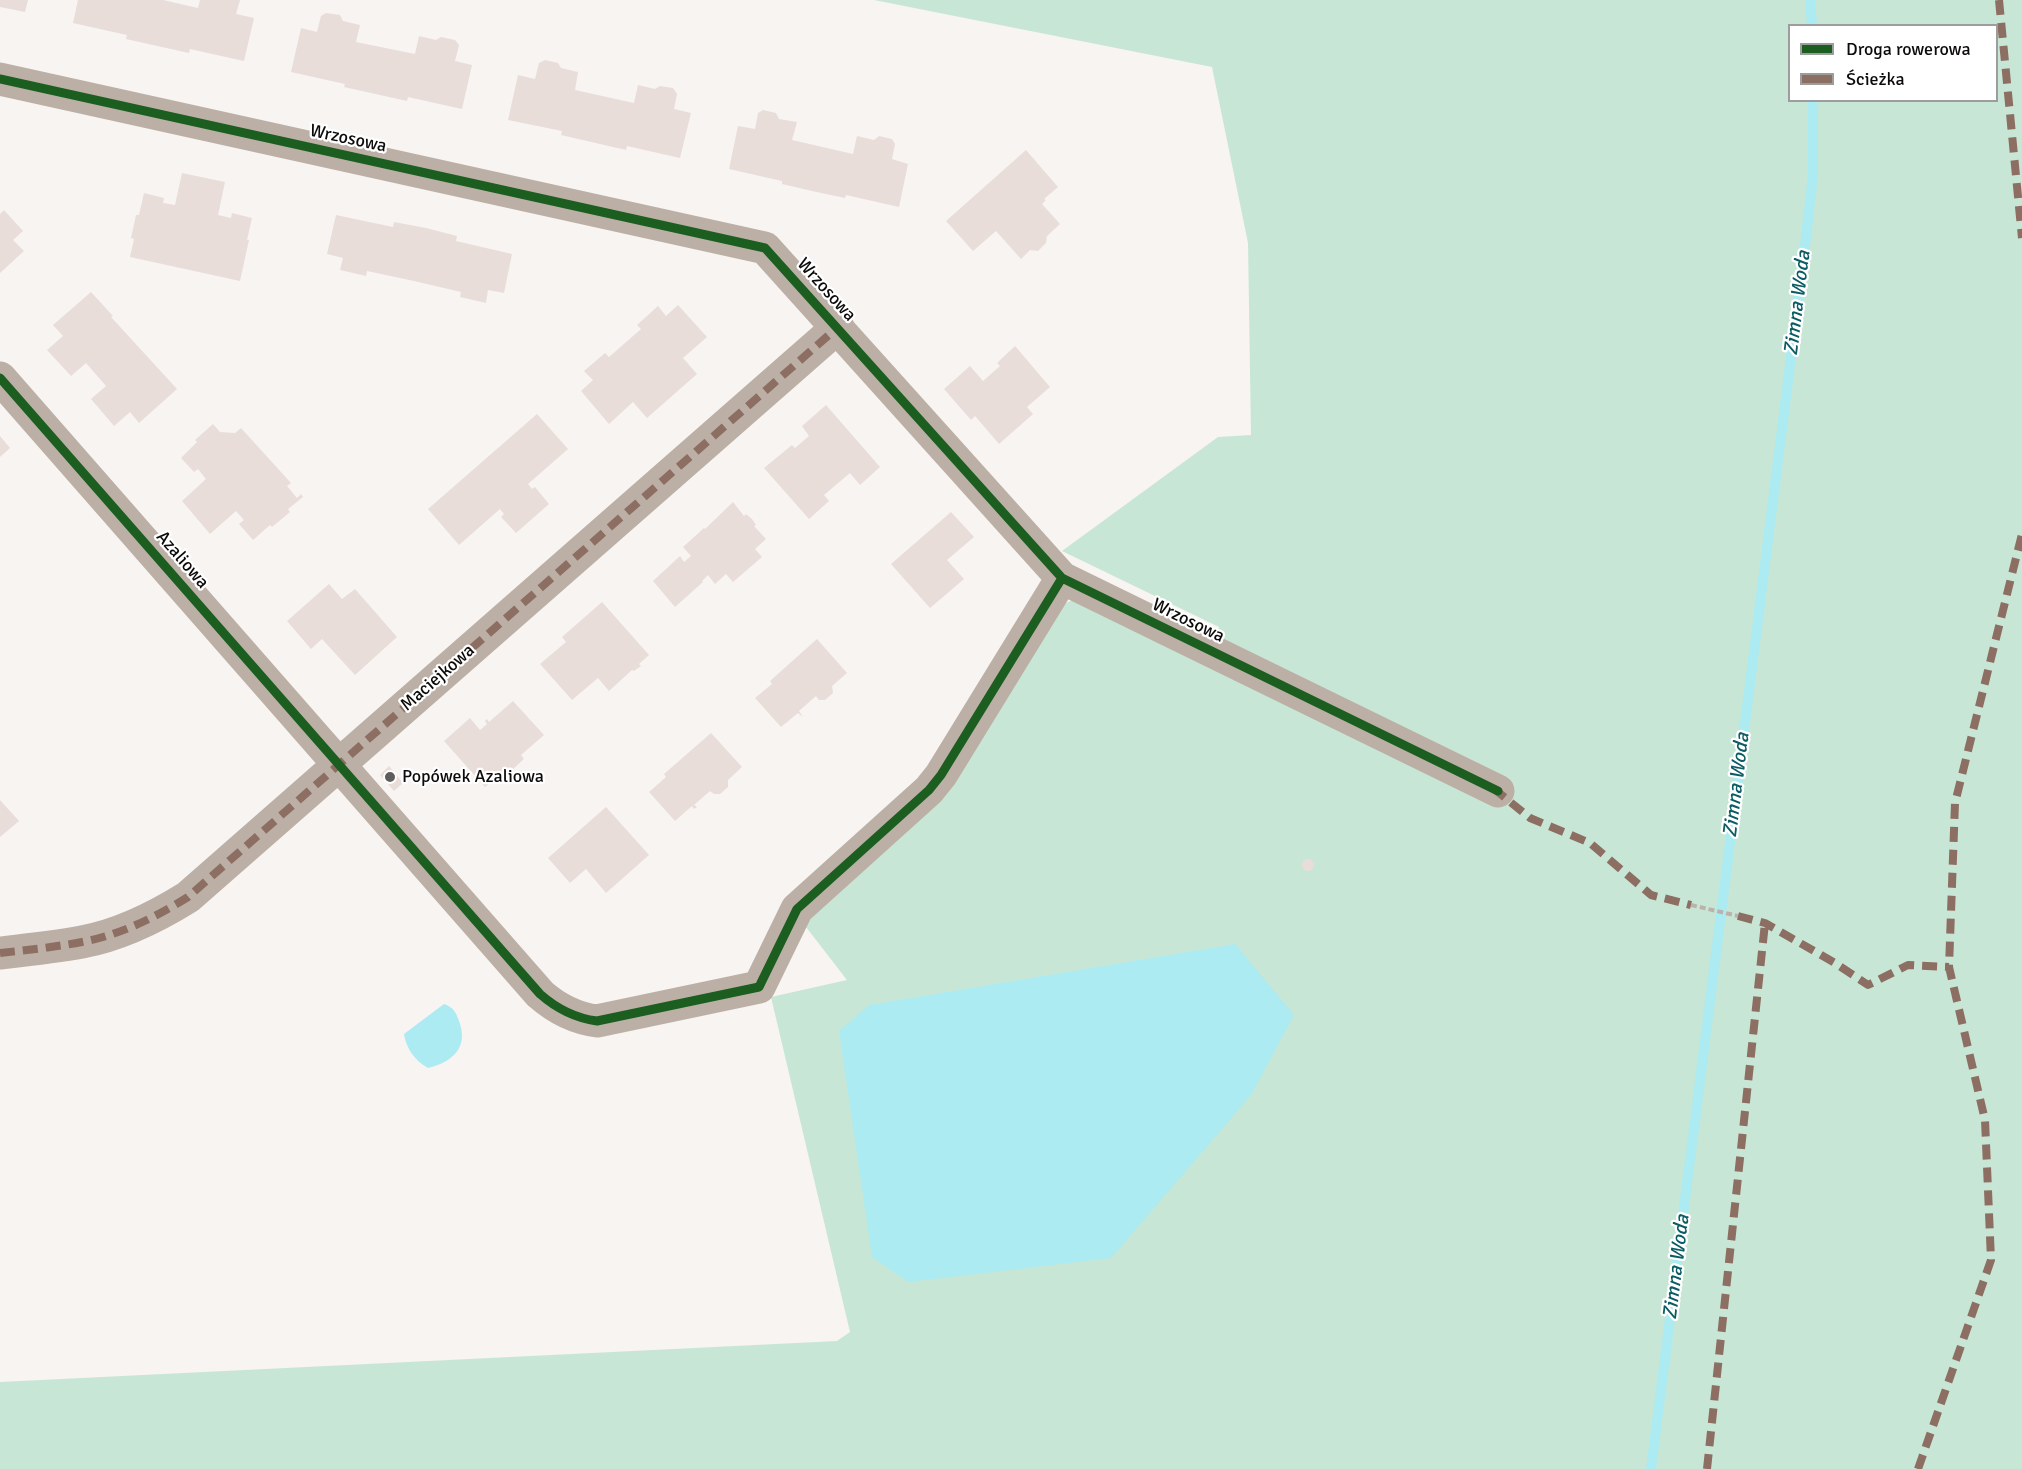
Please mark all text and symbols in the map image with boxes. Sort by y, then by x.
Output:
legend [1788,24,1998,102]
text: Droga rowerowa [1846,38,1971,60]
text: Ścieżka [1846,68,1905,90]
street label: Wrzosowa [308,120,388,158]
water label: Zimna Woda [1780,249,1816,357]
street label: Wrzosowa [792,254,860,326]
street label: Azaliowa [151,527,213,593]
street label: Wrzosowa [1148,594,1228,648]
street label: Maciejkowa [397,640,479,716]
water label: Zimna Woda [1719,731,1755,839]
place label: Popówek Azaliowa [402,766,544,788]
marker: Popówek Azaliowa [383,770,397,784]
water label: Zimna Woda [1659,1213,1695,1321]

